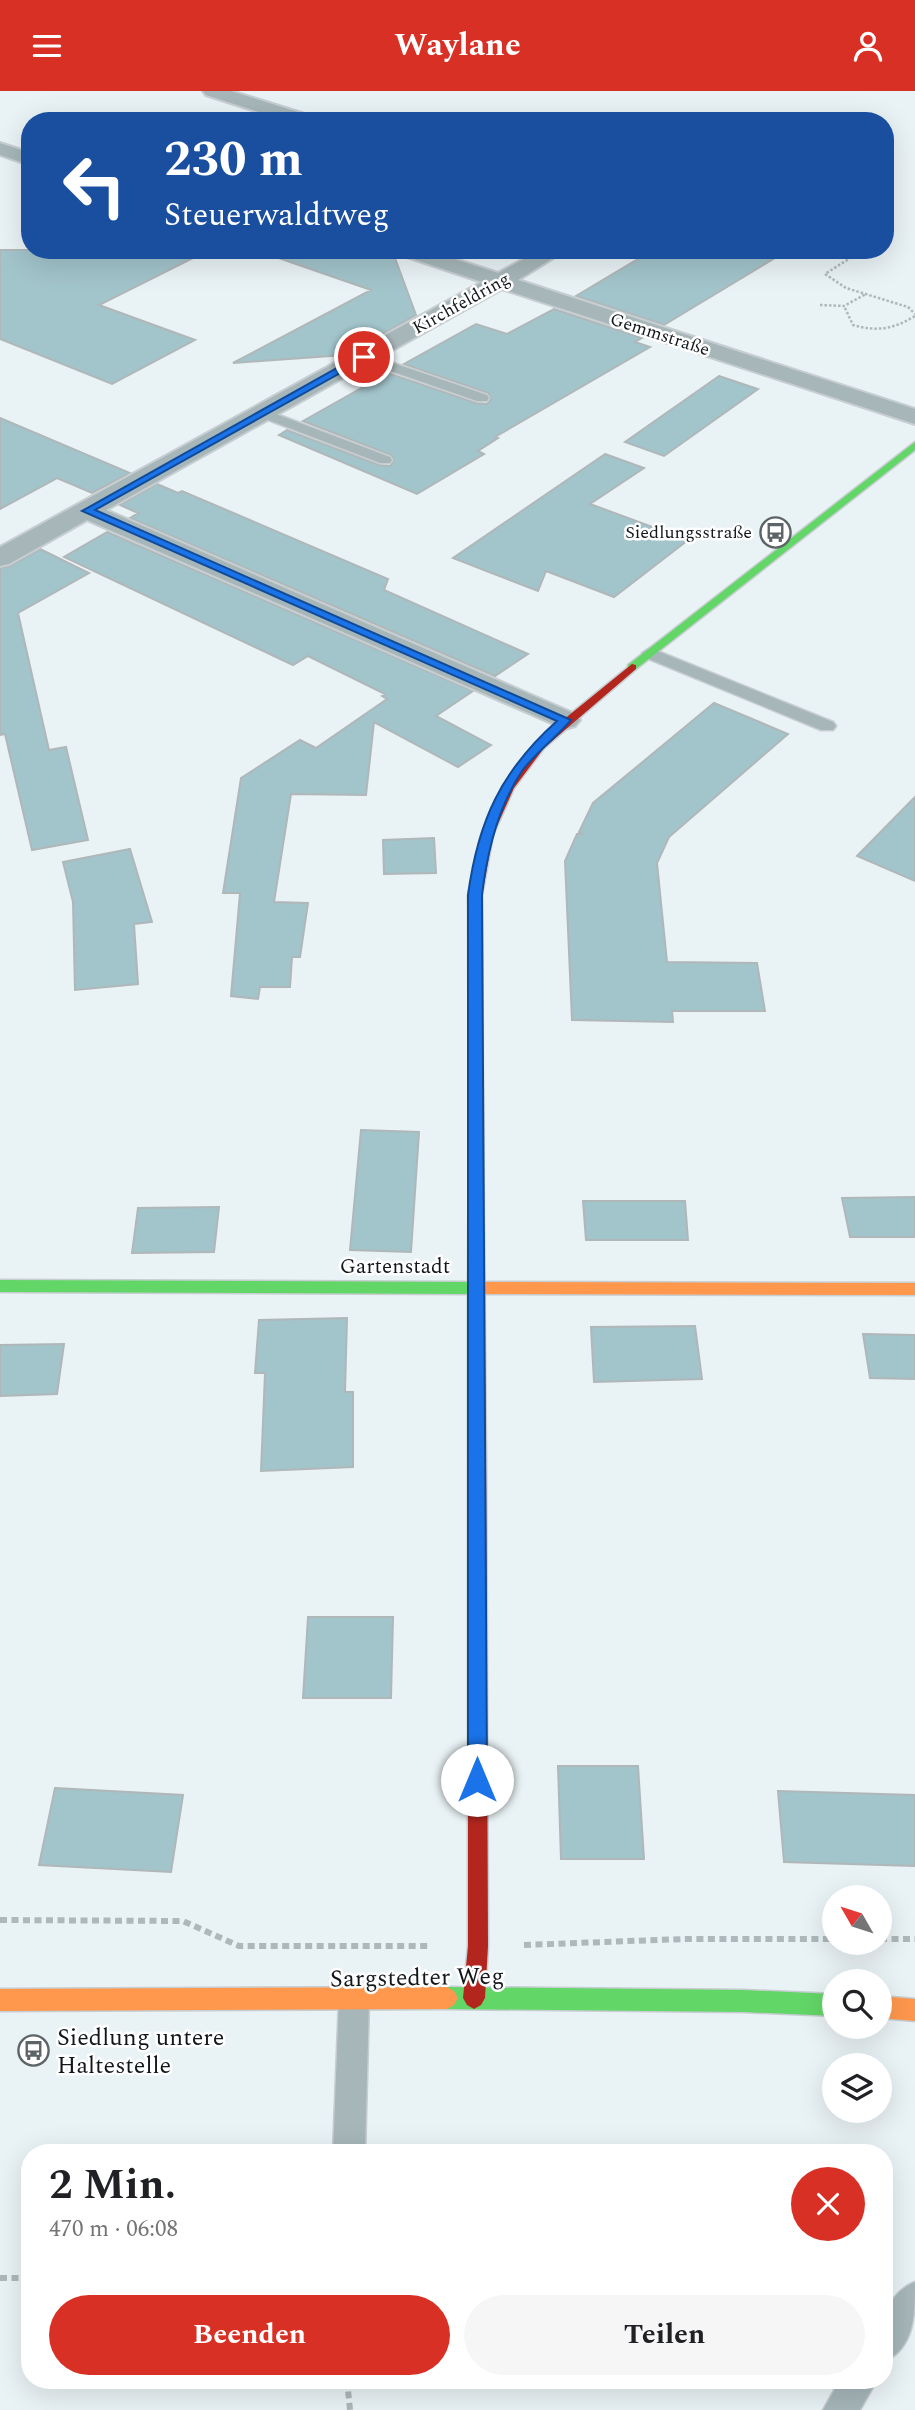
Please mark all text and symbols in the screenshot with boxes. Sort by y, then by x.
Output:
text: Waylane [394,21,521,70]
icon: menu [28,27,66,65]
icon: person [849,27,887,65]
text: 230 m [164,123,303,198]
icon: left [49,140,140,231]
text: Steuerwaldtweg [164,191,390,240]
street label: Kirchfeldring [408,266,515,341]
street label: Gemmstraße [607,306,713,363]
pin [334,327,394,387]
icon: arrive [345,338,383,376]
bus stop icon: Siedlungsstraße [758,515,792,549]
place label: Siedlungsstraße [625,519,752,546]
street label: Gartenstadt [340,1251,450,1283]
position arrow [440,1743,514,1817]
north arrow [822,1885,892,1955]
map controls [822,1885,892,2123]
street label: Sargstedter Weg [329,1958,505,1998]
button: search [822,1969,892,2039]
place label: Siedlung untere Haltestelle [57,2020,224,2084]
bus stop icon: Siedlung untere Haltestelle [17,2034,51,2068]
button: layers [822,2053,892,2123]
text: 2 Min. [49,2154,176,2217]
button: close [791,2167,865,2241]
text: 470 m · 06:08 [49,2212,178,2247]
button: Beenden [49,2295,450,2375]
button: Teilen [464,2295,865,2375]

